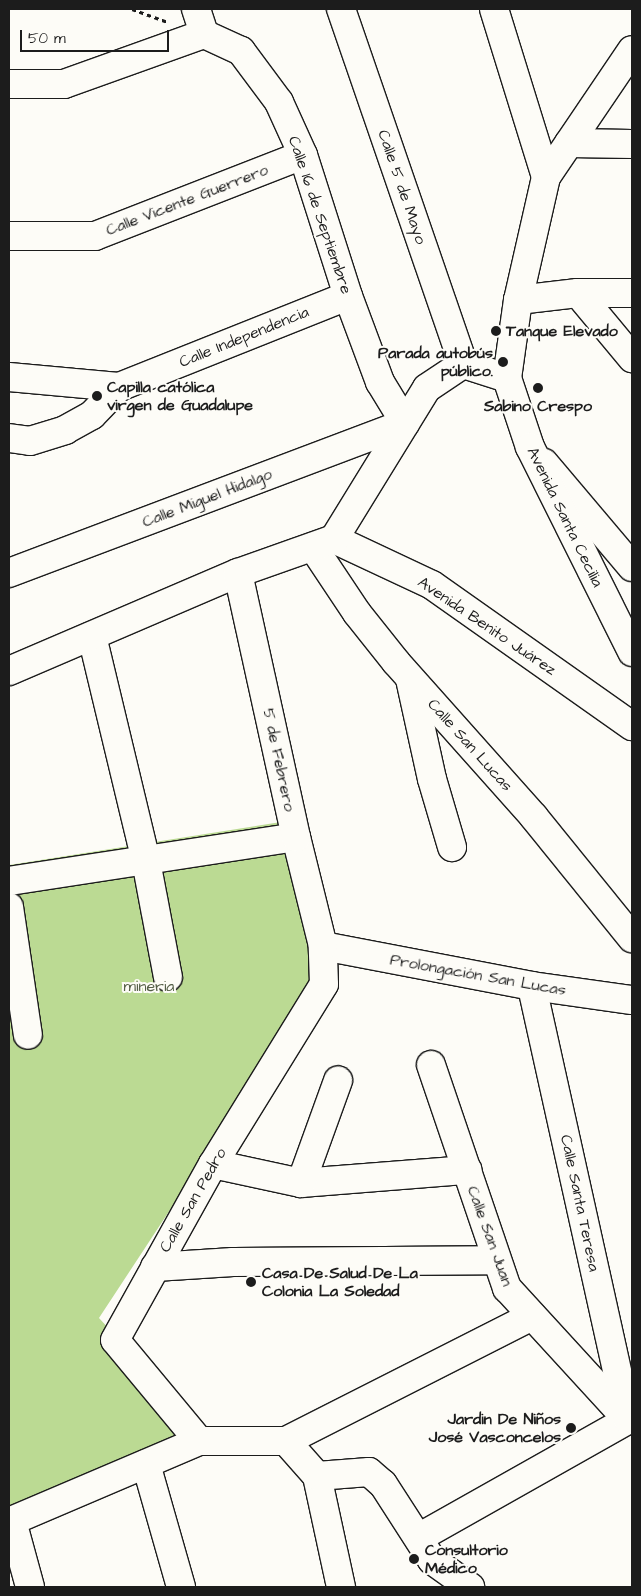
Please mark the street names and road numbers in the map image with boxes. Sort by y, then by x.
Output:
street label: Calle 5 de Mayo [373,127,431,247]
street label: Calle 16 de Septiembre [284,134,356,296]
street label: Calle Vicente Guerrero [103,160,271,240]
street label: Calle Independencia [176,302,312,372]
street label: Avenida Santa Cecilia [523,444,607,590]
street label: Calle Miguel Hidalgo [139,464,275,532]
street label: Avenida Benito Juárez [414,573,560,679]
street label: Calle San Lucas [423,695,517,795]
street label: 5 de Febrero [259,707,299,813]
street label: Prolongación San Lucas [389,950,567,1000]
street label: Calle Santa Teresa [556,1133,604,1273]
street label: Calle San Pedro [155,1144,231,1256]
street label: Calle San Juan [463,1183,517,1289]

